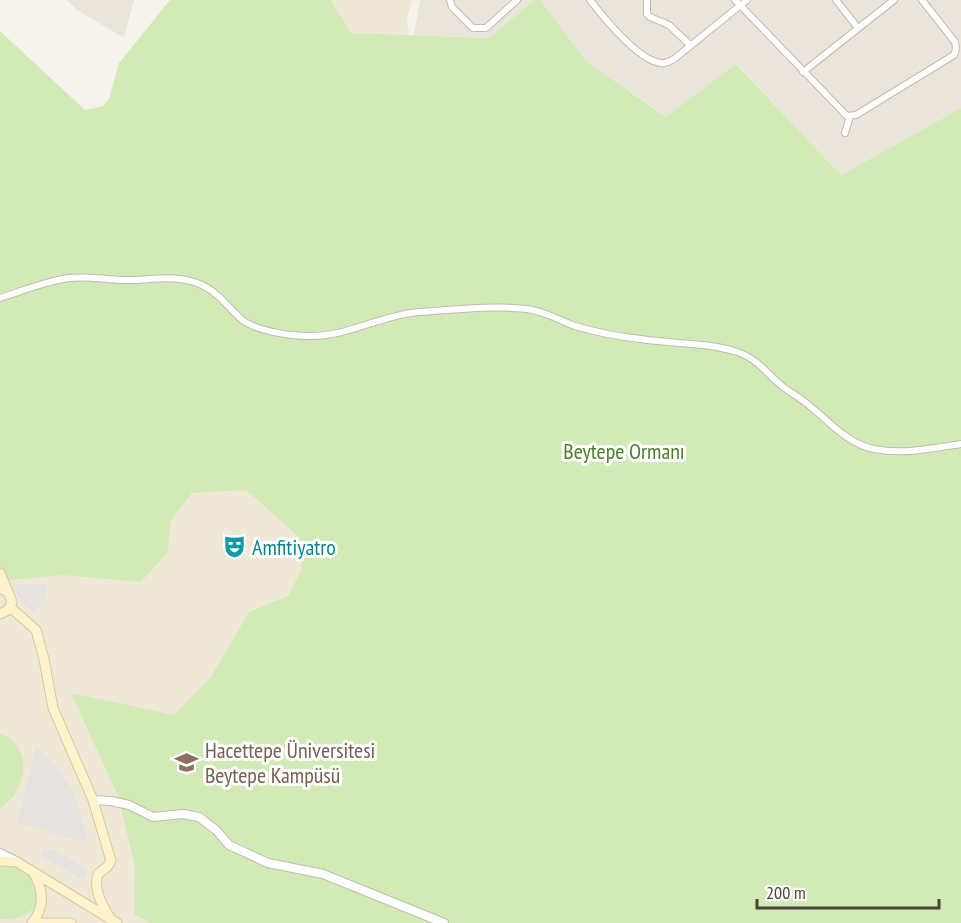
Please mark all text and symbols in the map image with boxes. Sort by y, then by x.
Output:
park label: Beytepe Ormanı [563,437,685,465]
place label: Amfitiyatro [252,533,336,561]
theatre icon: Amfitiyatro [221,534,247,560]
place label: Hacettepe Üniversitesi Beytepe Kampüsü [205,736,375,789]
school or university icon: Hacettepe Üniversitesi Beytepe Kampüsü [174,750,200,776]
scale bar [757,872,938,910]
text: 200 m [766,881,806,904]

